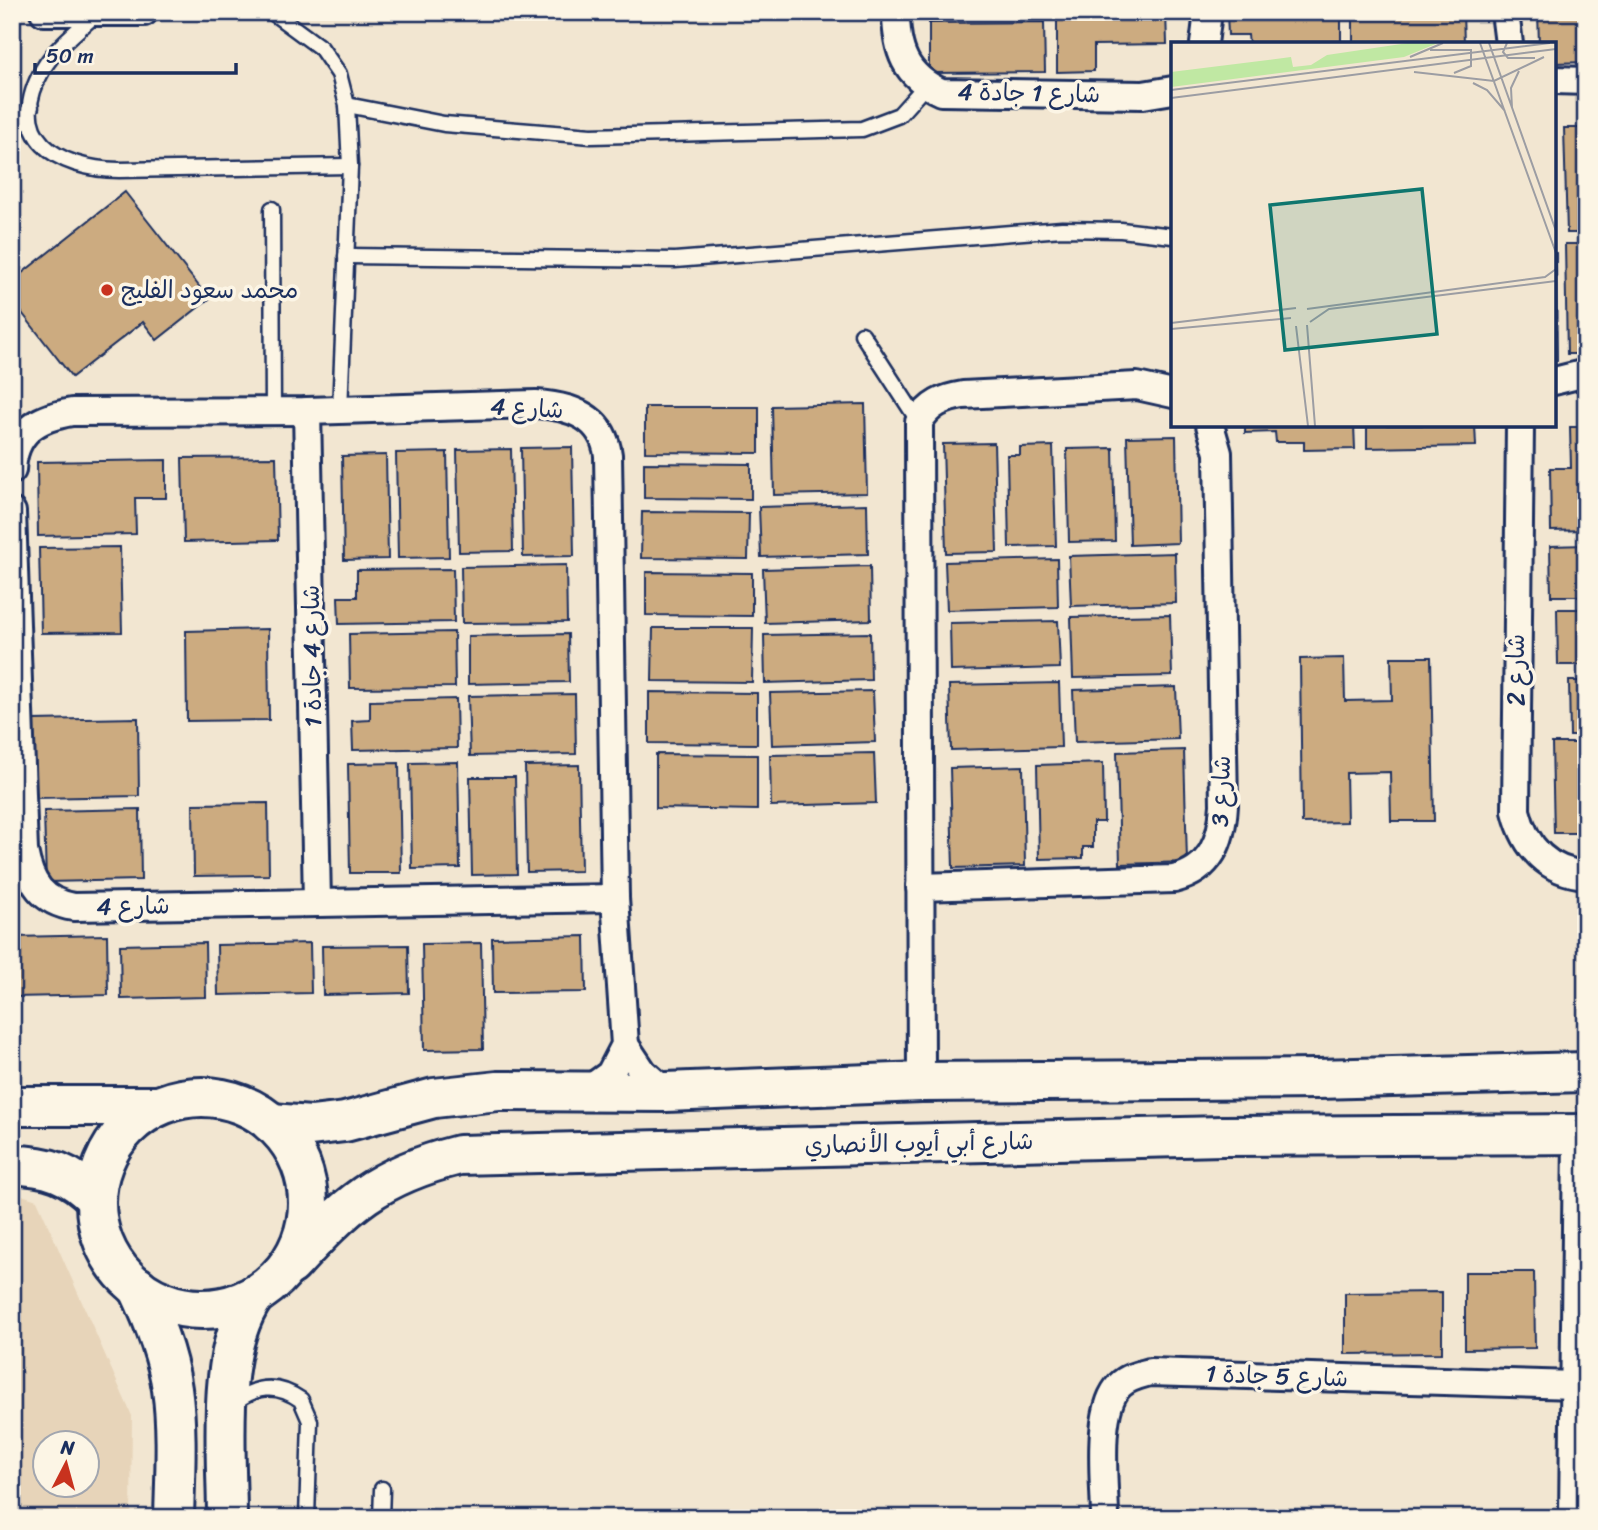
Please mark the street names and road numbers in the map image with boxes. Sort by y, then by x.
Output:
street label: شارع 1 جادة 4 [957,71,1101,115]
street label: شارع 4 [489,385,565,431]
street label: شارع 4 جادة 1 [290,584,334,728]
street label: شارع 2 [1495,634,1537,706]
street label: شارع 3 [1199,755,1243,827]
street label: شارع 4 [96,884,170,928]
street label: شارع أبي أيوب الأنصاري [804,1120,1034,1166]
street label: شارع 5 جادة 1 [1205,1353,1349,1399]

